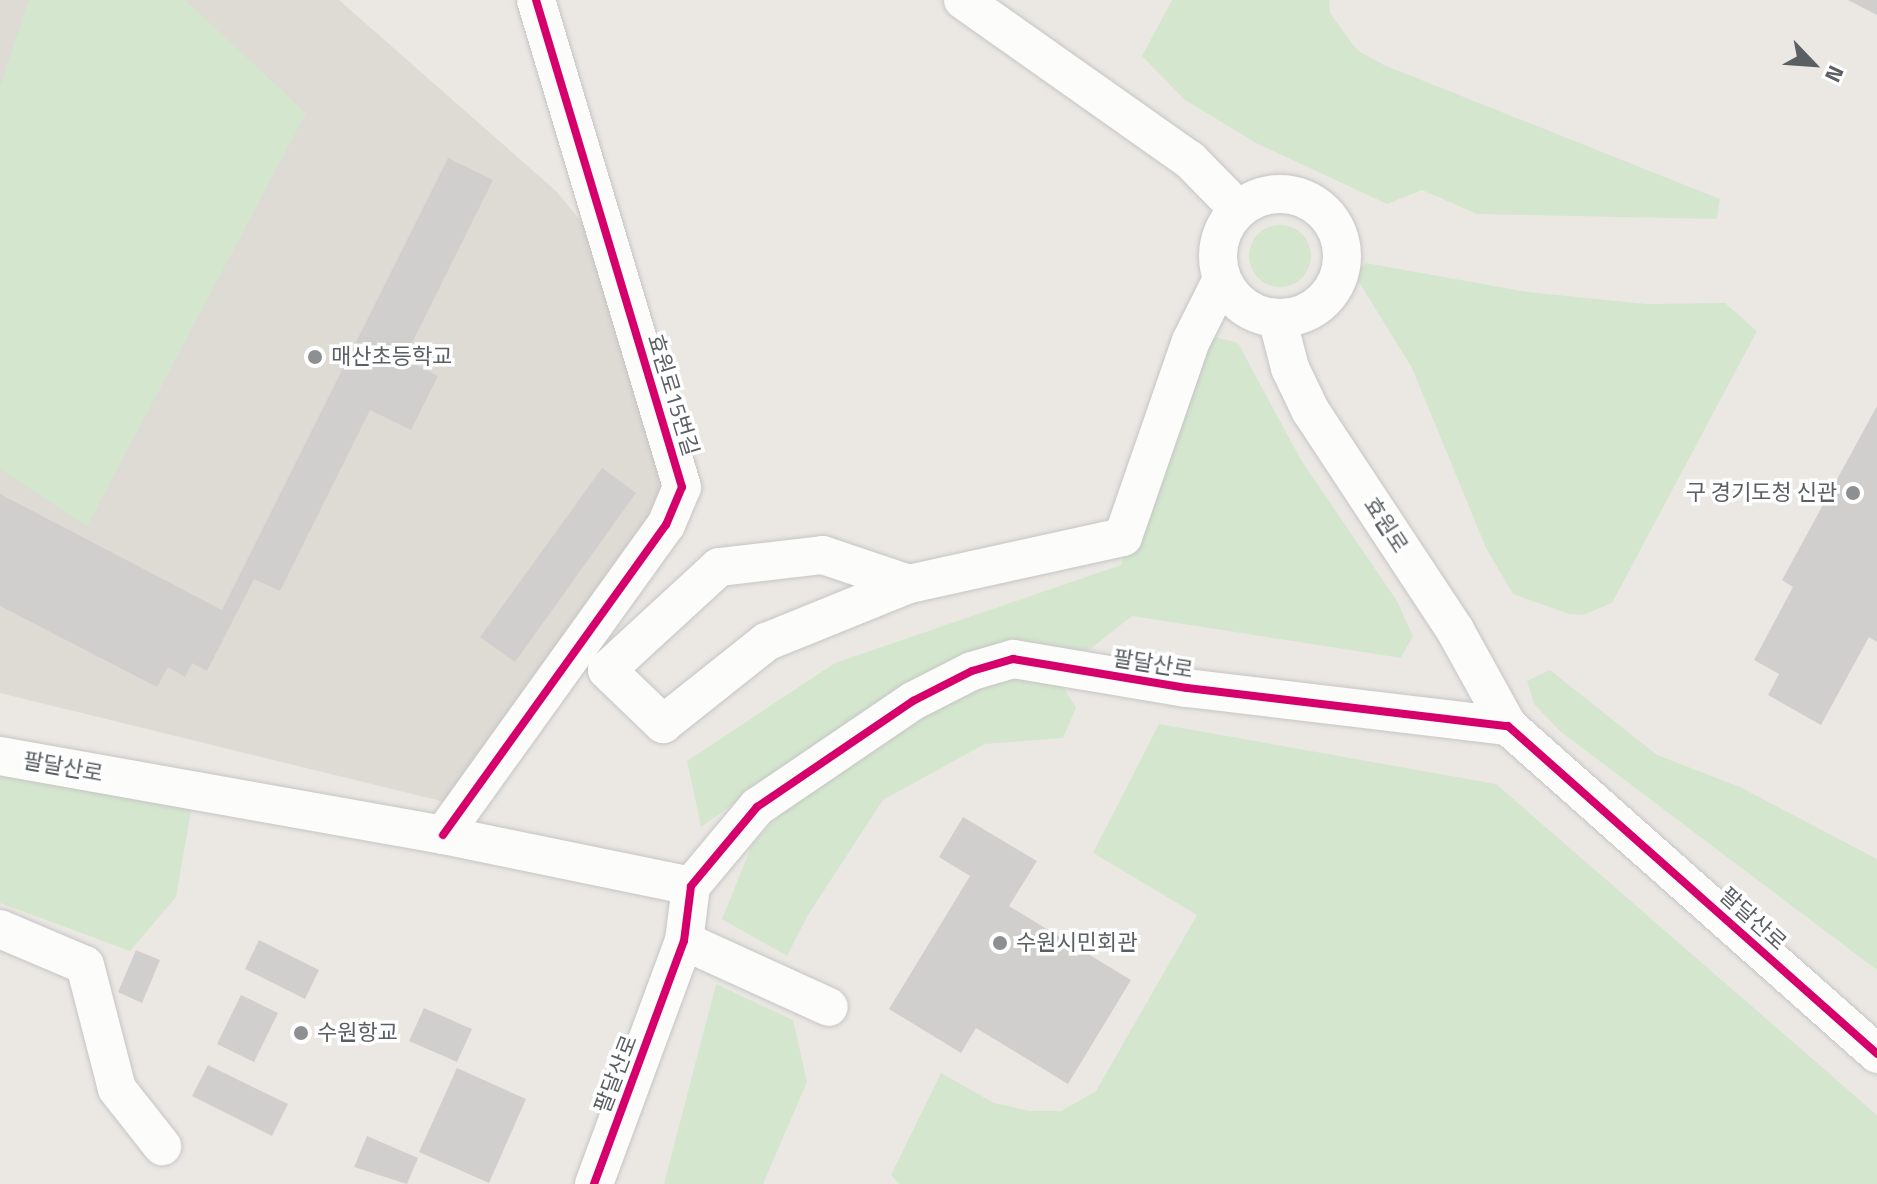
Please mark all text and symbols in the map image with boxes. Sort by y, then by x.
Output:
north arrow [1773,24,1853,104]
text: N [1816,60,1853,88]
street label: 효원로15번길 [642,331,704,459]
place label: 매산초등학교 [331,344,452,370]
marker: 매산초등학교 [306,348,324,366]
place label: 구 경기도청 신관 [1686,480,1837,506]
marker: 구 경기도청 신관 [1844,484,1862,502]
street label: 효원로 [1358,492,1414,558]
street label: 팔달산로 [1111,645,1195,683]
street label: 팔달산로 [21,747,105,787]
street label: 팔달산로 [1714,882,1792,956]
place label: 수원시민회관 [1016,930,1137,956]
marker: 수원시민회관 [991,934,1009,952]
place label: 수원항교 [317,1020,398,1046]
marker: 수원항교 [292,1024,310,1042]
street label: 팔달산로 [589,1031,643,1117]

